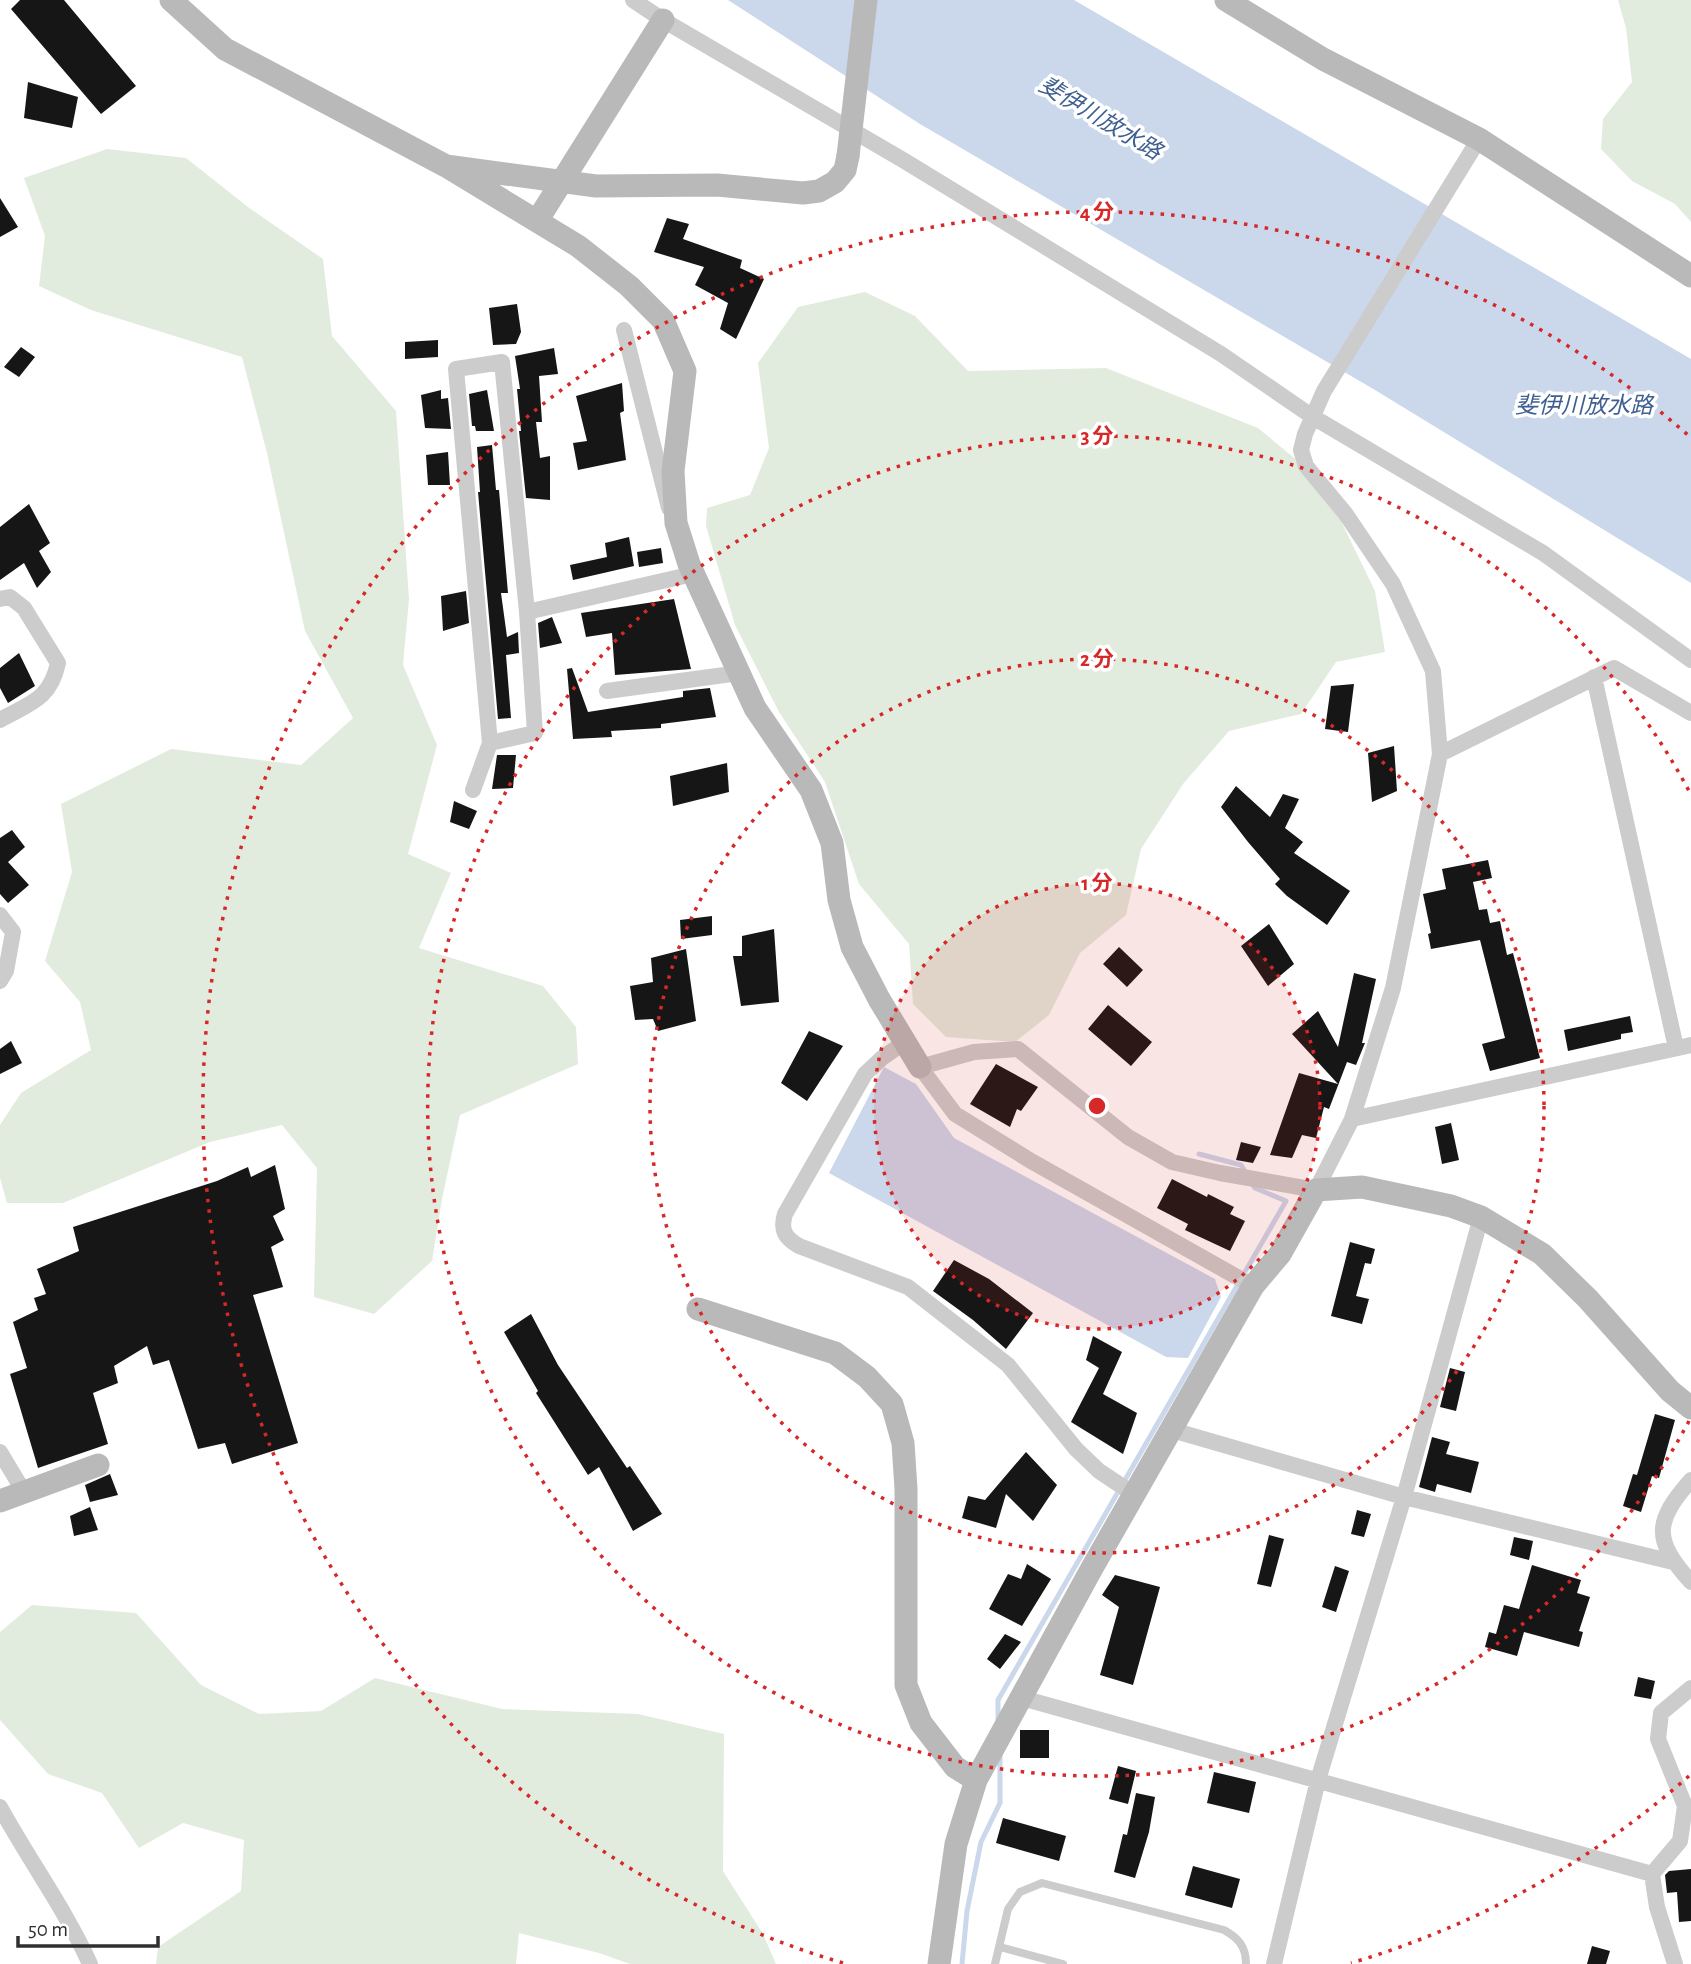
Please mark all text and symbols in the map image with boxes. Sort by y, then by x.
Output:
water label: 斐伊川放水路 [1035,72,1168,165]
text: 4 分 [1080,201,1114,223]
water label: 斐伊川放水路 [1515,393,1655,418]
text: 3 分 [1080,425,1114,447]
text: 2 分 [1080,648,1114,670]
text: 1 分 [1081,872,1113,894]
centre of rings [1085,1094,1109,1118]
scale bar [18,1904,158,1948]
text: 50 m [28,1919,68,1940]

